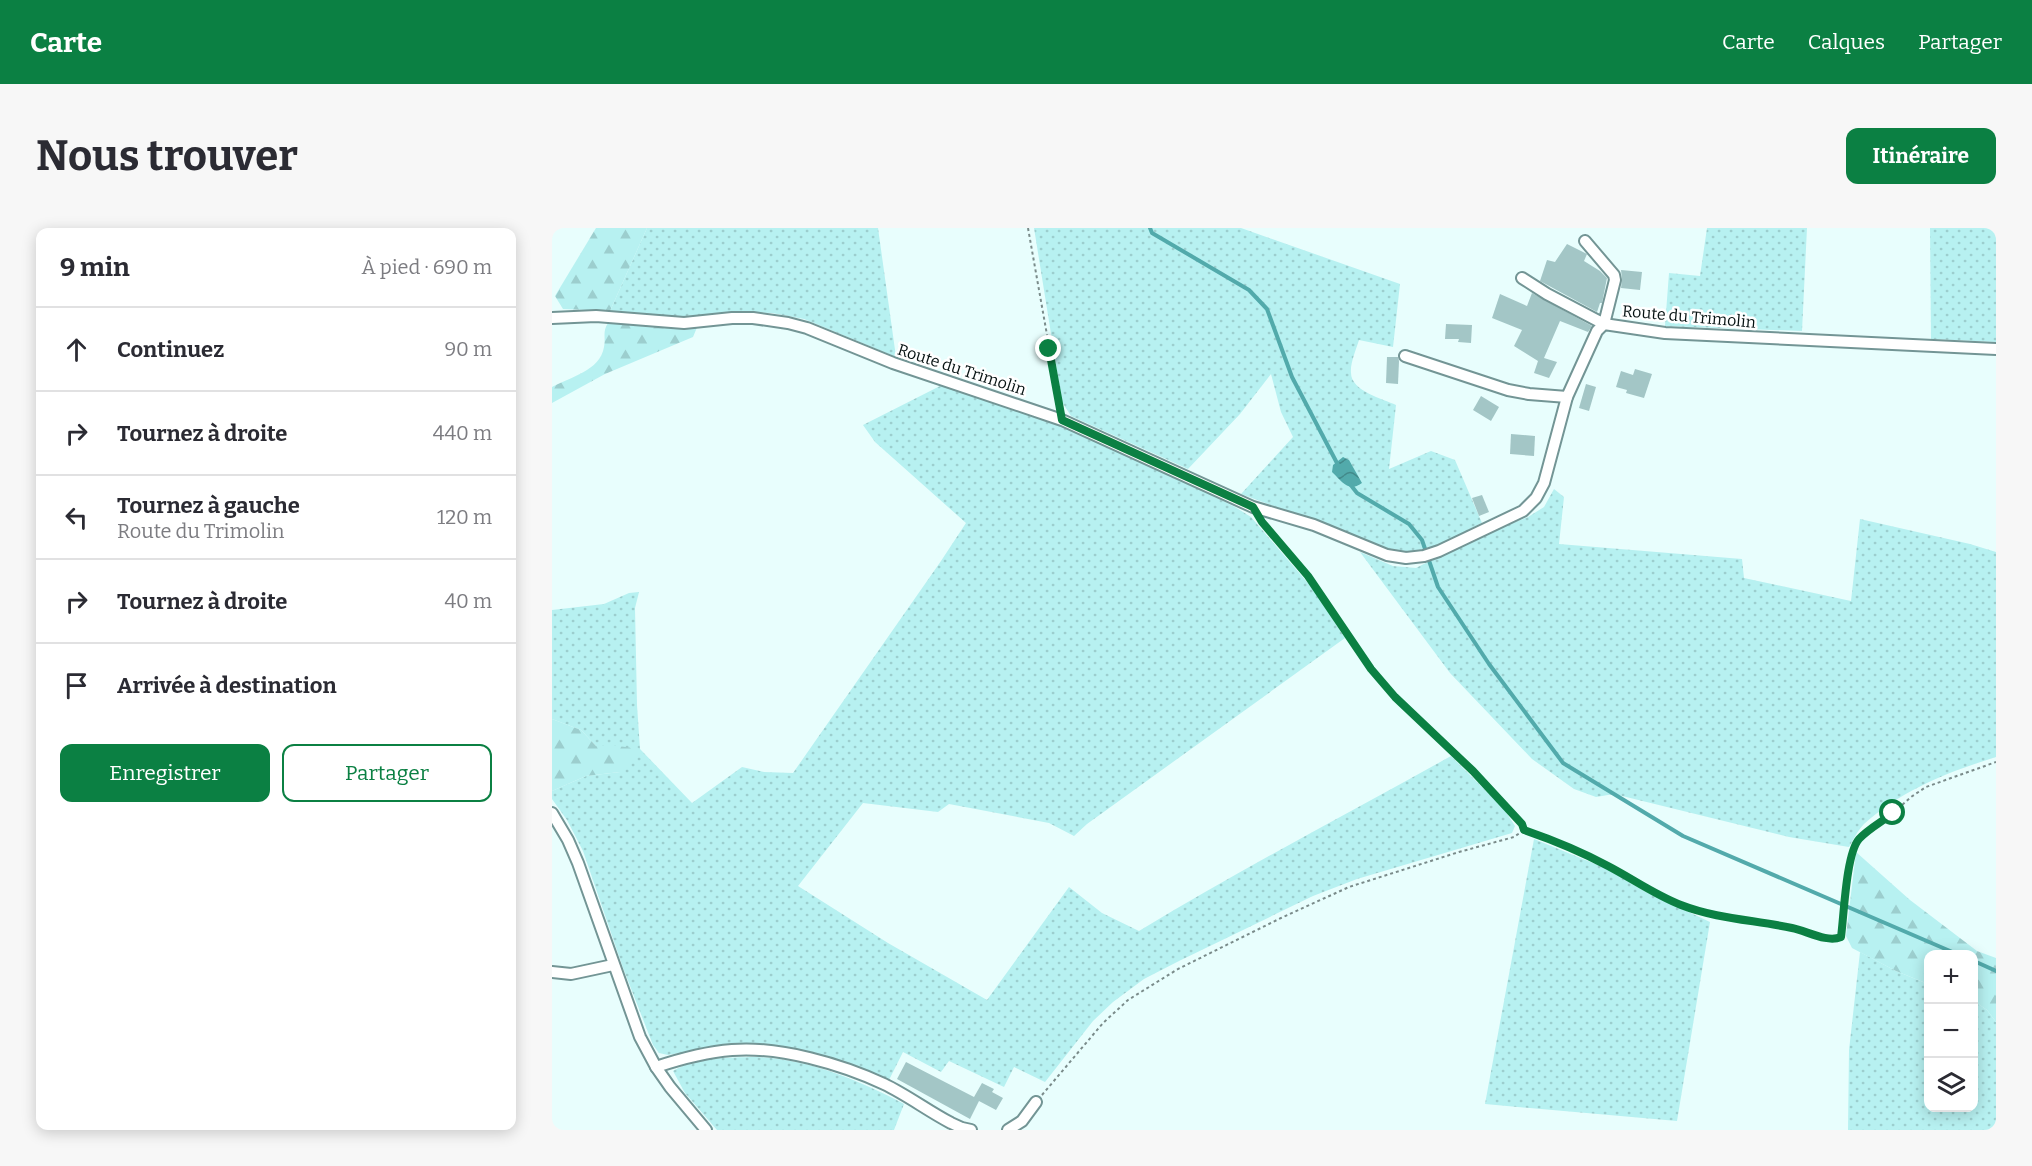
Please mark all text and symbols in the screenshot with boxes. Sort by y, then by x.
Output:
text: Carte [30,26,102,59]
text: Carte [1722,29,1775,55]
text: Calques [1808,29,1885,55]
text: Partager [1918,29,2002,55]
button: Itinéraire [1846,128,1996,184]
text: Nous trouver [36,131,298,181]
text: 9 min [60,252,130,283]
text: À pied · 690 m [362,255,492,279]
street label: Route du Trimolin [1621,301,1757,332]
icon: ahead [60,333,93,366]
route end [1035,335,1061,361]
text: Continuez [117,336,224,363]
text: 90 m [444,337,492,361]
street label: Route du Trimolin [895,340,1029,399]
icon: right [60,417,93,450]
text: Tournez à droite [117,420,287,447]
text: 440 m [433,421,492,445]
text: Tournez à gauche [117,492,300,519]
icon: left [60,501,93,534]
text: 120 m [437,505,492,529]
text: Route du Trimolin [117,519,285,543]
icon: right [60,585,93,618]
text: Tournez à droite [117,588,287,615]
text: 40 m [444,589,492,613]
icon: arrive [60,669,93,702]
text: Arrivée à destination [117,672,337,699]
button: Enregistrer [60,744,270,802]
button: Partager [282,744,492,802]
route start [1879,799,1905,825]
map controls [1924,950,1978,1112]
button: + [1924,950,1978,1004]
button: − [1924,1004,1978,1058]
button: layers [1924,1058,1978,1112]

